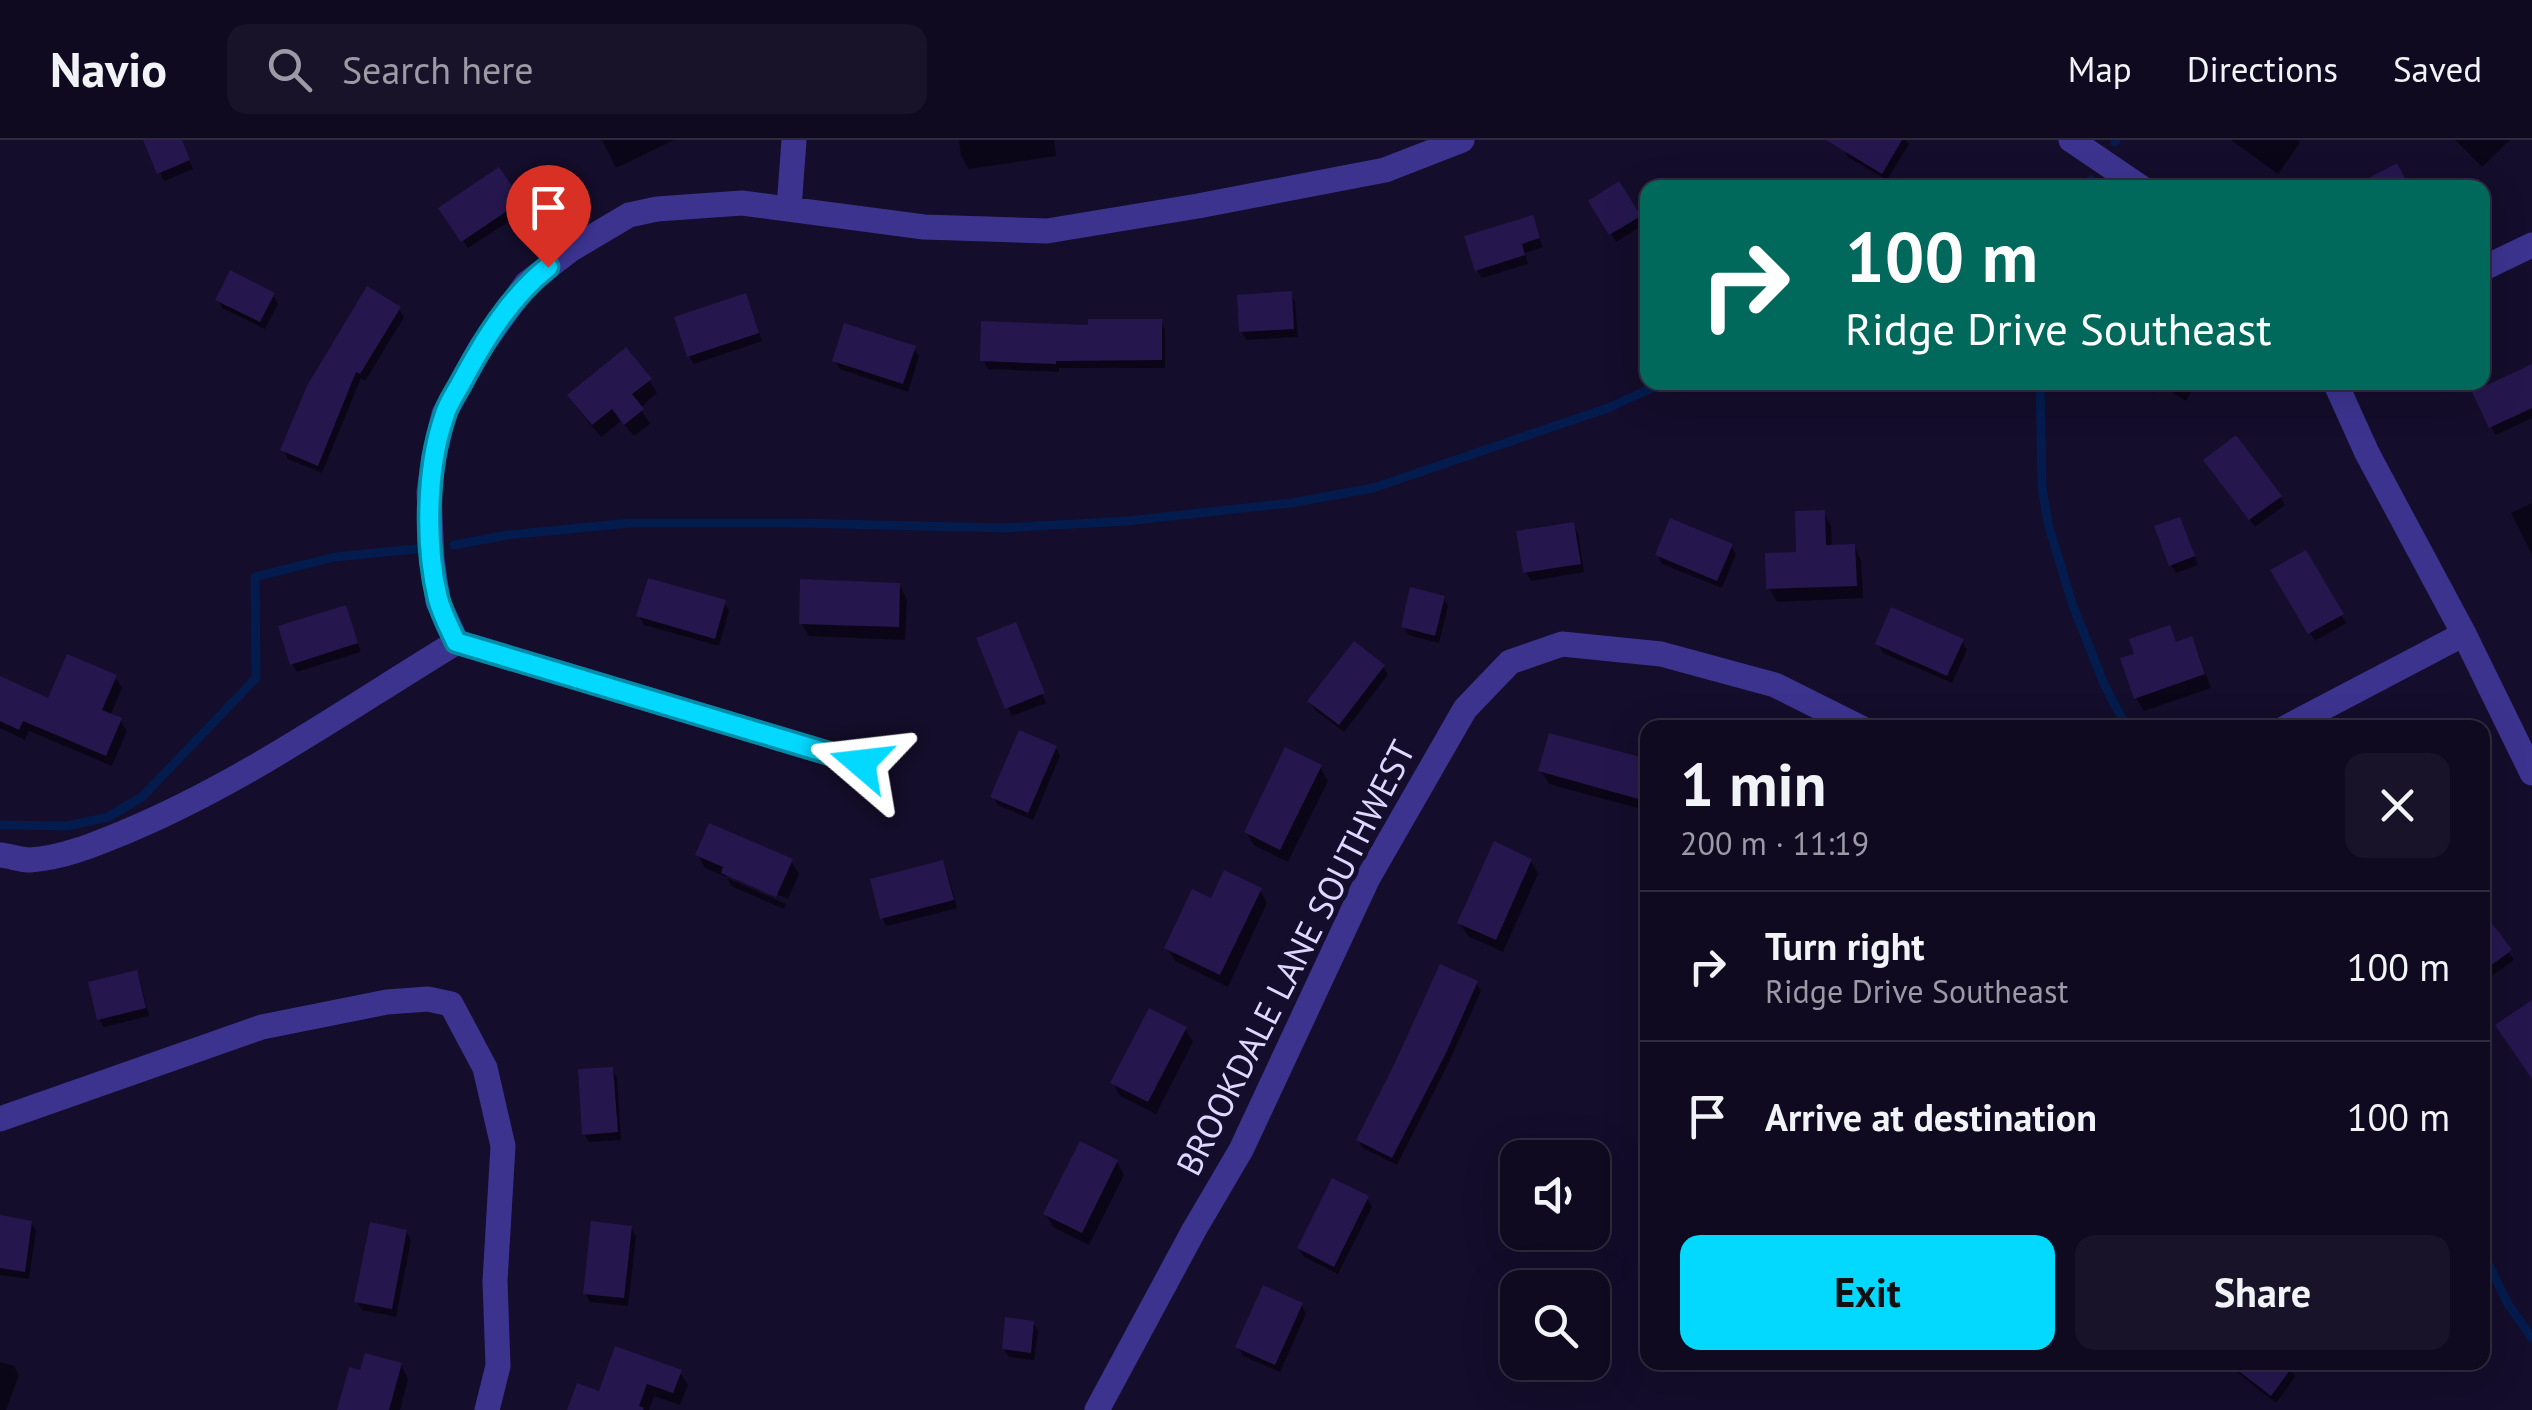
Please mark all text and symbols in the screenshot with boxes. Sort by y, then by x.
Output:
search box [227,24,927,114]
text: Navio [50,38,167,100]
icon: search [262,42,317,97]
text: Search here [342,45,534,94]
text: Map [2068,46,2132,92]
text: Directions [2187,46,2338,92]
text: Saved [2393,46,2482,92]
pin [506,165,591,268]
icon: arrive [521,180,576,235]
text: 100 m [1845,211,2038,301]
icon: right [1680,220,1810,350]
text: Ridge Drive Southeast [1845,299,2271,357]
position arrow [809,711,913,815]
street label: BROOKDALE LANE SOUTHWEST [1165,732,1425,1183]
text: 1 min [1680,745,1826,823]
button: close [2345,753,2450,858]
text: 200 m · 11:19 [1680,822,1869,864]
text: Turn right [1765,921,1925,970]
icon: right [1680,939,1735,994]
text: 100 m [2347,942,2450,991]
text: Ridge Drive Southeast [1765,970,2068,1012]
icon: arrive [1680,1089,1735,1144]
text: Arrive at destination [1765,1092,2097,1141]
text: 100 m [2347,1092,2450,1141]
map controls [1500,1140,1610,1380]
button: sound [1500,1140,1610,1250]
button: Exit [1680,1235,2055,1350]
button: Share [2075,1235,2450,1350]
button: search [1500,1270,1610,1380]

